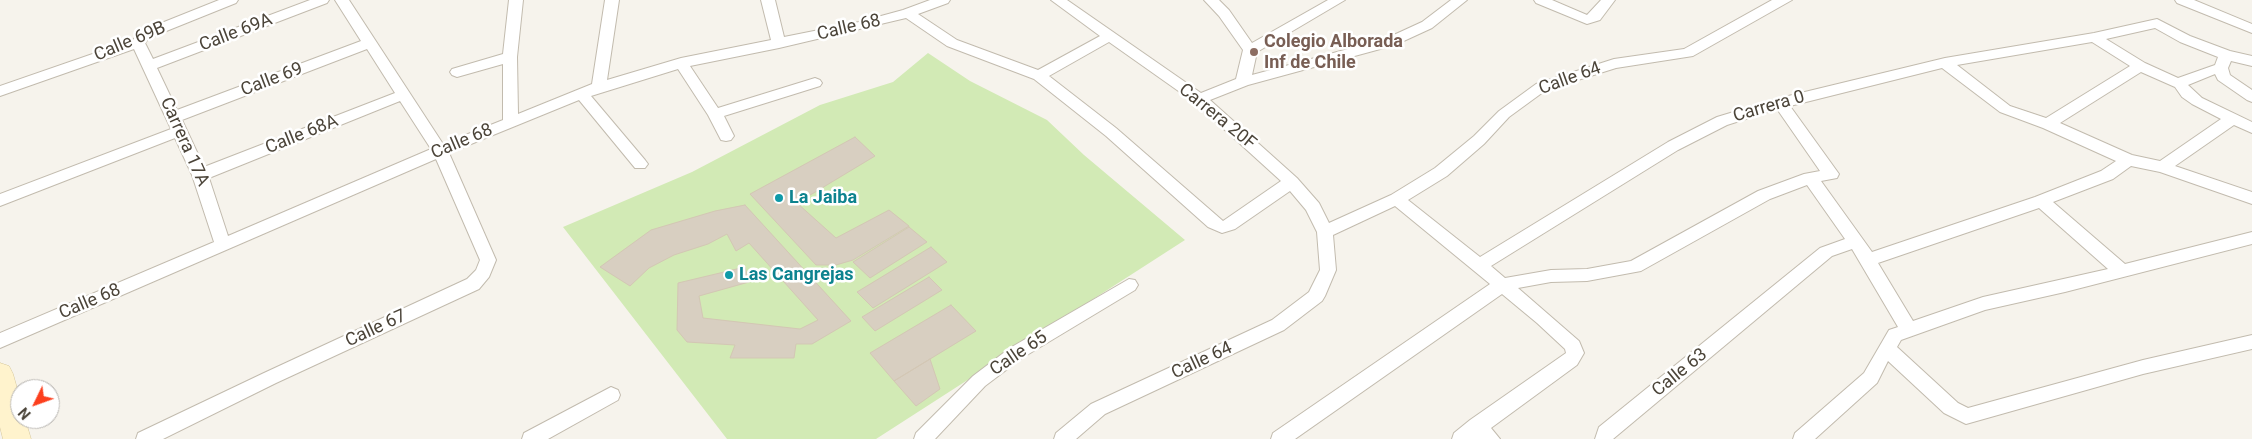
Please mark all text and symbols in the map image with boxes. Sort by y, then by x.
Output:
street label: Calle 69A [197,9,275,57]
street label: Calle 68 [815,10,883,46]
street label: Calle 69B [91,17,169,67]
place label: Colegio Alborada Inf de Chile [1264,31,1403,74]
marker: Colegio Alborada Inf de Chile [1248,46,1260,58]
street label: Calle 69 [238,58,306,102]
street label: Calle 64 [1536,58,1604,100]
street label: Carrera 20F [1174,79,1260,155]
street label: Carrera 0 [1731,87,1807,127]
street label: Carrera 17A [155,94,213,190]
street label: Calle 68A [263,111,341,159]
street label: Calle 68 [428,119,496,165]
place label: La Jaiba [789,187,857,209]
marker: La Jaiba [773,192,785,204]
place label: Las Cangrejas [739,264,854,286]
marker: Las Cangrejas [723,269,735,281]
street label: Calle 68 [56,279,124,325]
street label: Calle 67 [342,306,410,352]
street label: Calle 65 [986,327,1052,381]
street label: Calle 64 [1168,338,1236,384]
street label: Calle 63 [1648,344,1712,402]
north arrow [10,379,60,429]
text: N [15,404,34,422]

